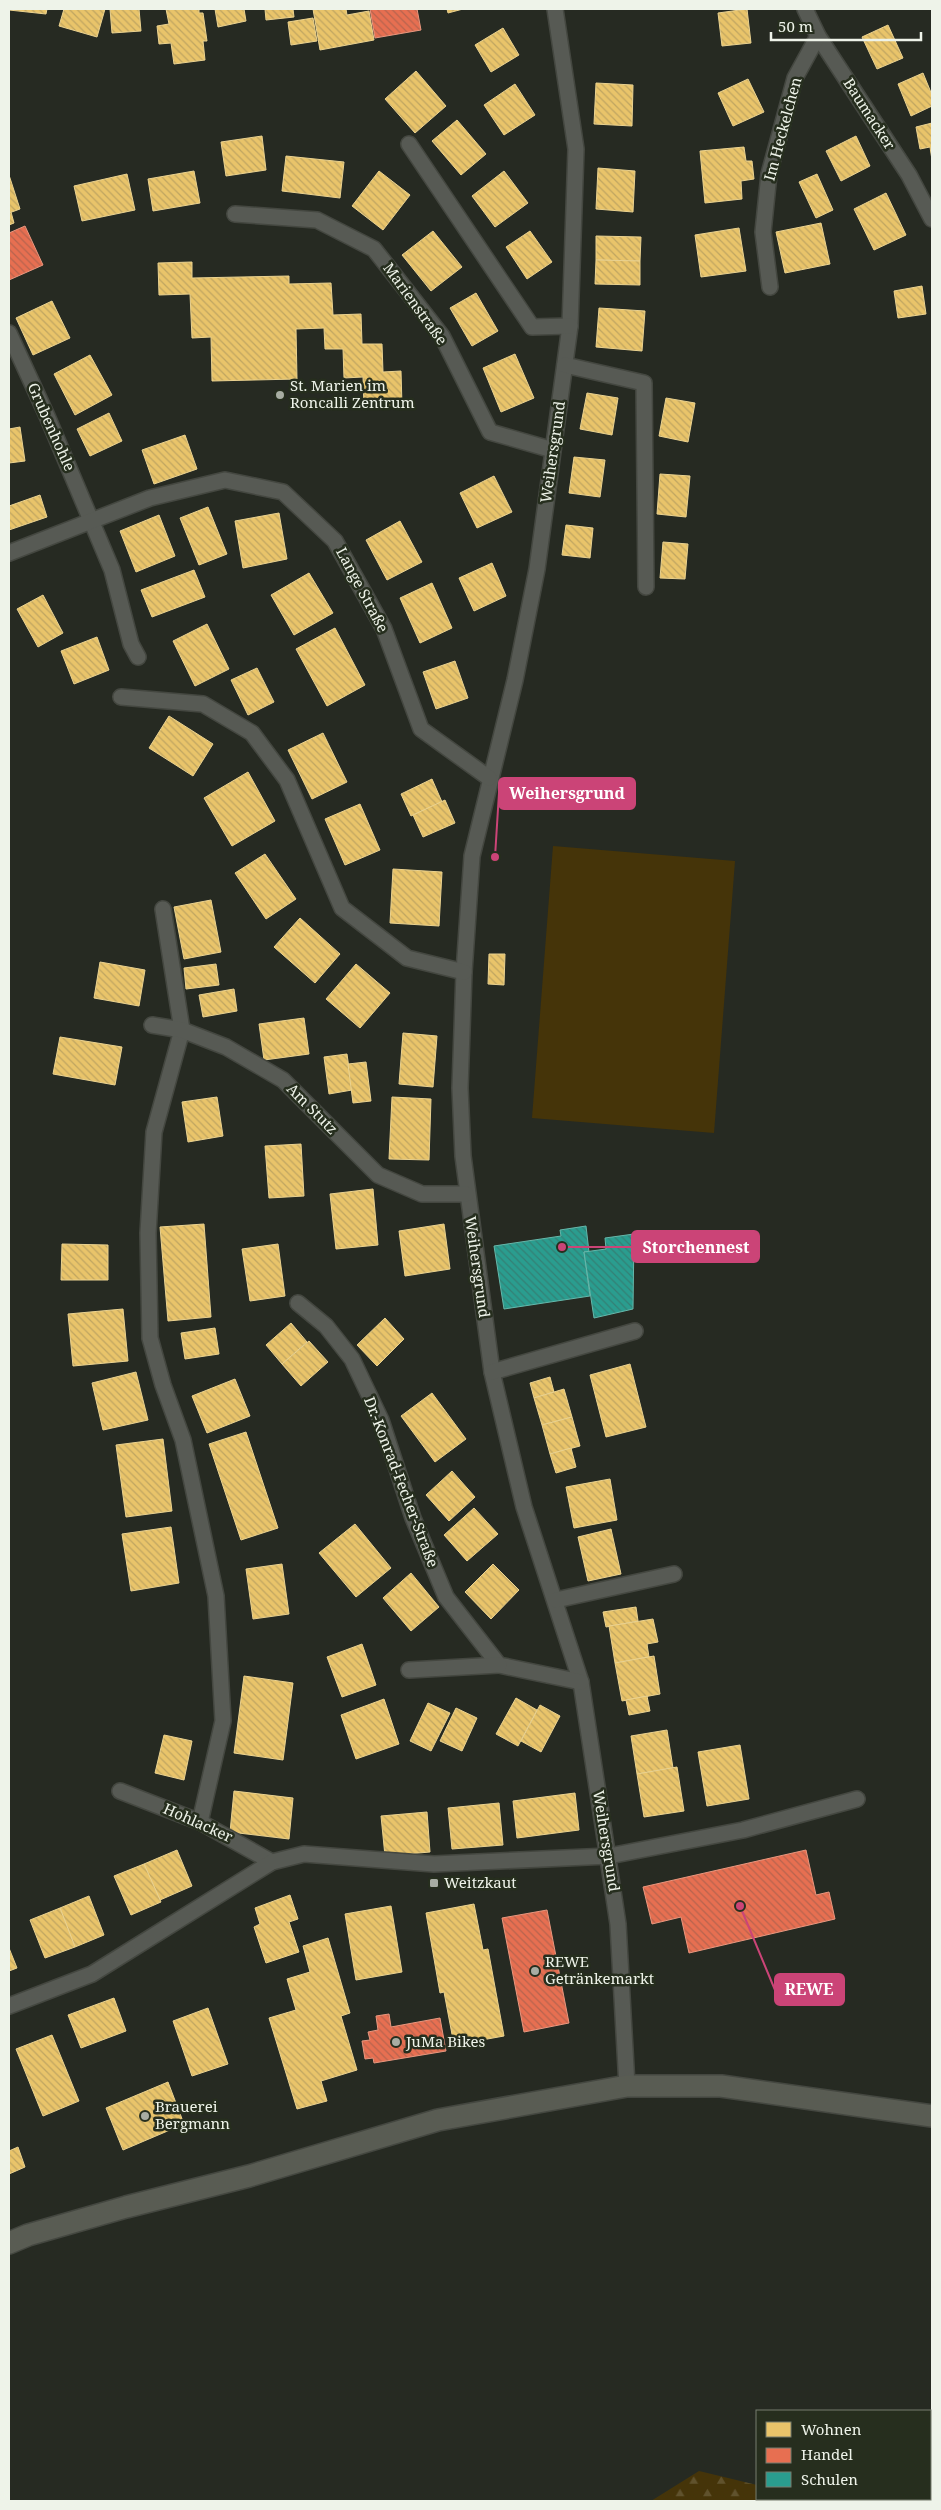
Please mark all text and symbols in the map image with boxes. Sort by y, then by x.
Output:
scale bar [771,10,921,42]
text: 50 m [778,16,813,36]
street label: Im Heckelchen [759,74,806,183]
street label: Baumacker [839,74,900,153]
street label: Marienstraße [379,258,452,349]
place label: St. Marien im Roncalli Zentrum [290,375,415,412]
street label: Grubenhohle [24,379,80,474]
marker: St. Marien im Roncalli Zentrum [274,389,286,401]
street label: Weihersgrund [535,400,569,504]
street label: Lange Straße [332,543,394,636]
callout: Weihersgrund [499,778,635,809]
text: Weihersgrund [509,782,626,804]
street label: Am Stutz [283,1078,343,1138]
street label: Weihersgrund [461,1215,495,1319]
callout: Storchennest [632,1231,759,1262]
text: Storchennest [643,1236,750,1258]
street label: Dr.-Konrad-Fecher-Straße [360,1393,444,1570]
street label: Weihersgrund [589,1789,625,1893]
street label: Hohlacker [160,1798,236,1846]
place label: Weitzkaut [444,1872,517,1892]
marker: Weitzkaut [428,1877,440,1889]
place label: REWE Getränkemarkt [545,1951,654,1988]
marker: REWE Getränkemarkt [529,1965,541,1977]
callout: REWE [775,1974,844,2005]
text: REWE [784,1978,834,2000]
place label: JuMa Bikes [405,2031,485,2051]
marker: JuMa Bikes [390,2036,402,2048]
place label: Brauerei Bergmann [155,2096,230,2133]
marker: Brauerei Bergmann [139,2110,151,2122]
legend [756,2410,931,2500]
text: Wohnen [801,2419,862,2439]
text: Handel [801,2444,853,2464]
text: Schulen [801,2469,858,2489]

